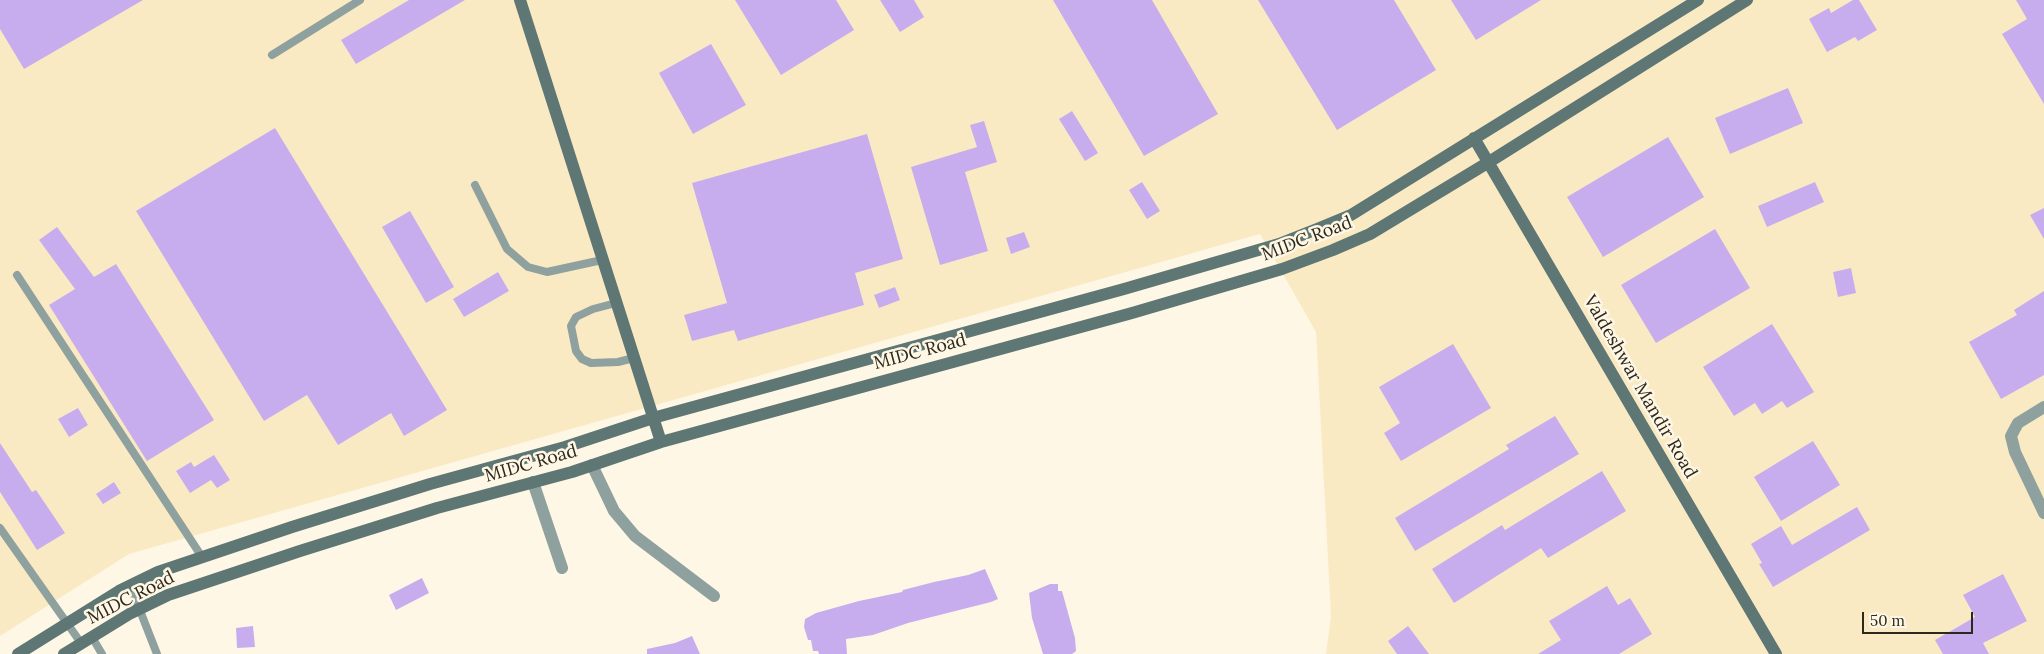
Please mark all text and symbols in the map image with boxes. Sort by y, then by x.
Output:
street label: MIDC Road [1259,212,1355,266]
street label: Valdeshwar Mandir Road [1579,292,1701,482]
street label: MIDC Road [871,329,969,375]
street label: MIDC Road [482,441,580,487]
street label: MIDC Road [84,567,178,629]
scale bar [1864,602,1975,634]
text: 50 m [1870,611,1905,630]

